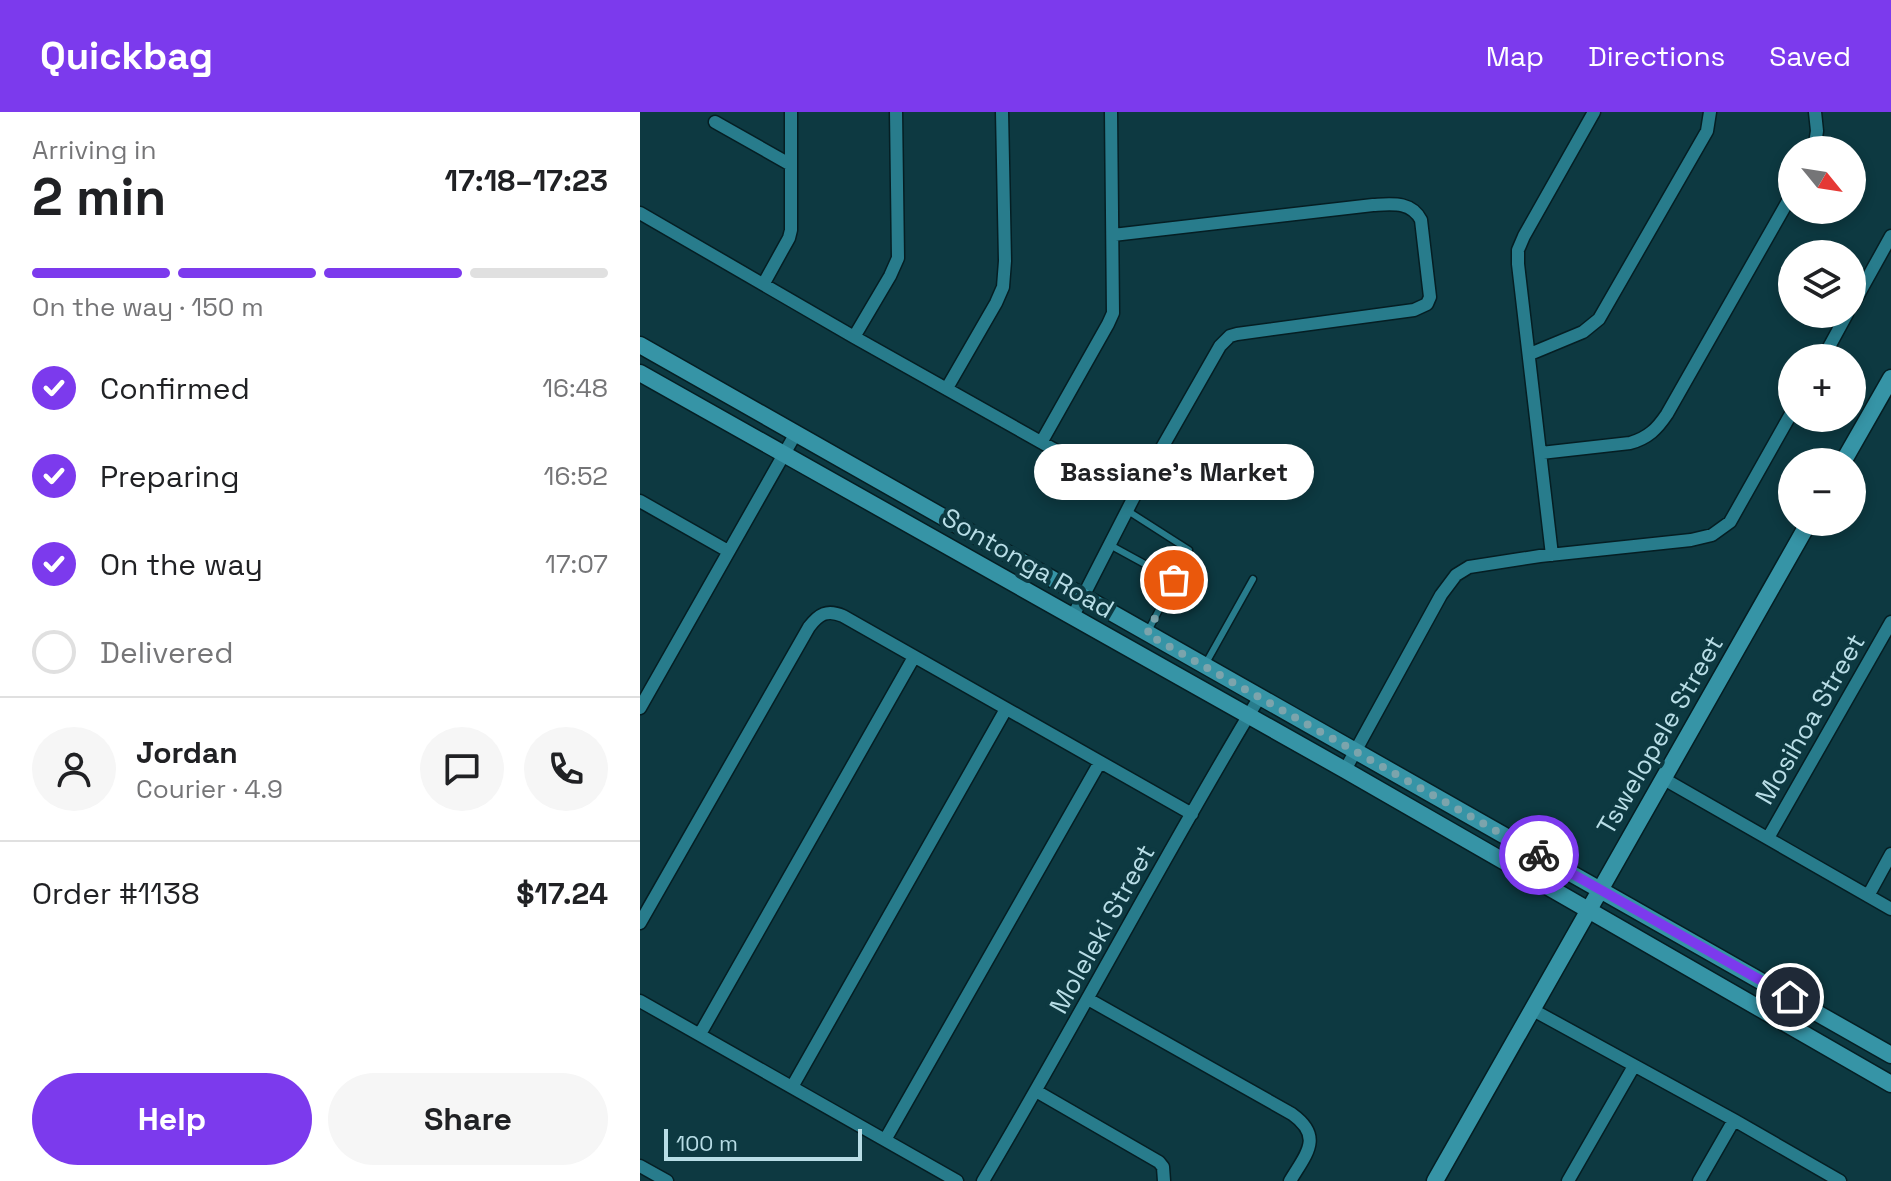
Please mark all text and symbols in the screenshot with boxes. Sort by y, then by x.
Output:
text: Quickbag [40,32,213,80]
text: Map [1486,38,1544,74]
text: Directions [1588,38,1725,74]
text: Saved [1769,38,1851,74]
text: Arriving in [32,133,156,167]
north arrow [1778,136,1866,224]
map controls [1778,136,1866,536]
text: 17:18–17:23 [445,161,608,200]
text: 2 min [32,164,166,230]
button: layers [1778,240,1866,328]
text: On the way · 150 m [32,290,264,324]
button: + [1778,344,1866,432]
icon: check [32,366,76,410]
text: Confirmed [100,369,250,408]
text: 16:48 [542,371,608,405]
callout: Bassiane's Market [1034,444,1314,500]
button: − [1778,448,1866,536]
icon: check [32,454,76,498]
text: Bassiane's Market [1060,455,1288,489]
text: Preparing [100,457,239,496]
text: 16:52 [544,459,608,493]
street label: Sontonga Road [936,500,1120,626]
icon: check [32,542,76,586]
text: On the way [100,545,263,584]
pin [1140,546,1208,614]
text: 17:07 [545,547,608,581]
icon: bag [1152,558,1196,602]
street label: Mosihoa Street [1747,627,1873,811]
street label: Tswelopele Street [1589,629,1731,841]
text: Delivered [100,633,234,672]
button: person [32,727,116,811]
button: chat [420,727,504,811]
button: phone [524,727,608,811]
text: Jordan [136,733,238,772]
text: Courier · 4.9 [136,772,283,806]
courier [1499,815,1579,895]
icon: bike [1517,833,1561,877]
street label: Moleleki Street [1041,838,1163,1020]
text: Order #1138 [32,874,200,913]
text: $17.24 [516,874,608,913]
pin [1756,963,1824,1031]
icon: home [1768,975,1812,1019]
button: Help [32,1073,312,1165]
button: Share [328,1073,608,1165]
scale bar [664,1125,862,1161]
text: 100 m [676,1129,738,1157]

